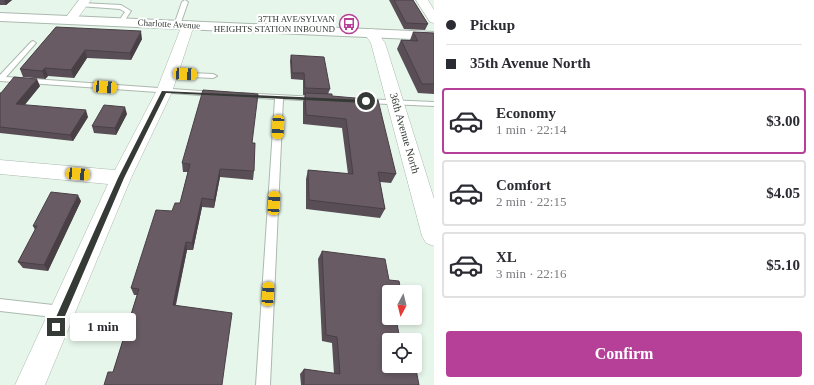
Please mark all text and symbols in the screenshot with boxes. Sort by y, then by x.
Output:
bus stop icon: 37TH AVE/SYLVAN HEIGHTS STATION INBOUND [338,13,360,35]
place label: 37TH AVE/SYLVAN HEIGHTS STATION INBOUND [214,14,335,34]
street label: Charlotte Avenue [137,17,201,31]
text: Pickup [470,17,515,33]
text: 35th Avenue North [470,55,591,71]
car [173,67,197,81]
car [93,80,117,94]
street label: 36th Avenue North [388,91,422,175]
route start [357,92,375,110]
icon: car [448,103,484,139]
text: Economy [496,105,556,121]
text: $3.00 [766,113,800,129]
car [271,115,285,139]
text: 1 min · 22:14 [496,122,566,137]
car [66,167,90,181]
icon: car [448,175,484,211]
text: Comfort [496,177,551,193]
text: $4.05 [766,185,800,201]
car [267,191,281,215]
text: 2 min · 22:15 [496,194,566,209]
icon: car [448,247,484,283]
text: XL [496,249,517,265]
text: $5.10 [766,257,800,273]
text: 3 min · 22:16 [496,266,566,281]
car [261,282,275,306]
north arrow [382,285,422,325]
map controls [382,285,422,373]
callout: 1 min [70,313,136,341]
route end [47,318,65,336]
text: 1 min [87,319,119,334]
button: Confirm [446,331,802,377]
button: locate [382,333,422,373]

